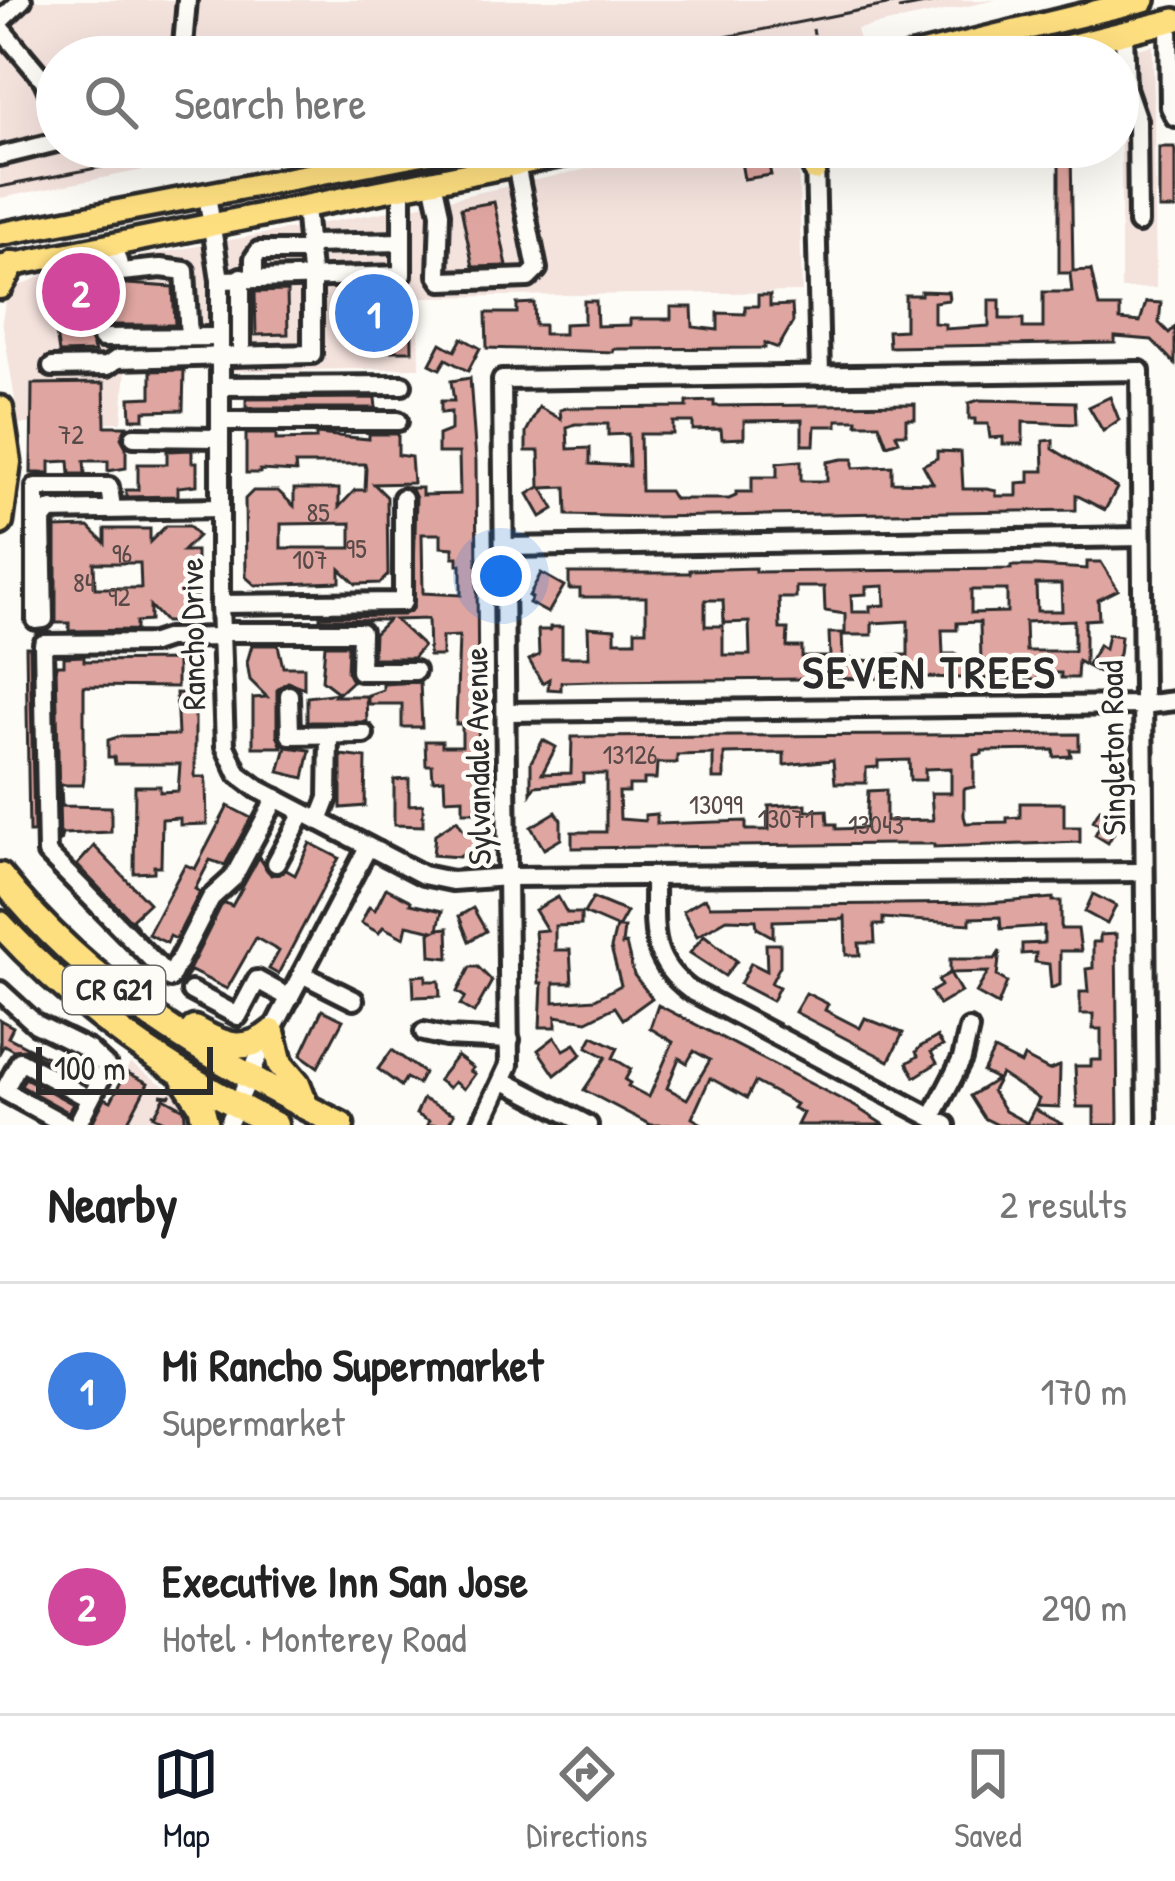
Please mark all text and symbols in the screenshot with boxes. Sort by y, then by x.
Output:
search box [36,36,1139,168]
icon: search [78,69,144,135]
text: Search here [174,72,366,133]
pin: 2 [42,247,120,337]
pin: 1 [335,268,413,358]
house number: 72 [58,416,84,452]
house number: 85 [306,494,330,530]
house number: 95 [345,530,367,566]
house number: 96 [112,535,132,571]
house number: 107 [292,541,328,577]
your location [471,546,531,606]
street label: Rancho Drive [169,557,215,711]
house number: 84 [73,564,95,600]
house number: 92 [108,578,131,614]
district label: SEVEN TREES [803,641,1057,702]
street label: Sylvandale Avenue [453,647,502,865]
street label: Singleton Road [1088,660,1137,836]
house number: 13126 [602,736,658,772]
house number: 13099 [689,786,743,822]
house number: 13071 [757,800,815,836]
house number: 13043 [848,806,904,842]
road number: CR G21 [63,966,165,1014]
scale bar [36,1041,213,1094]
text: 100 m [54,1046,126,1090]
text: Nearby [48,1169,178,1238]
text: 2 results [1000,1177,1127,1230]
text: Mi Rancho Supermarket [162,1334,543,1395]
text: 1 [80,1364,94,1417]
text: 170 m [1041,1364,1127,1417]
text: Supermarket [162,1395,345,1448]
text: Executive Inn San Jose [162,1550,528,1611]
text: 2 [78,1580,96,1633]
text: 290 m [1041,1580,1127,1633]
text: Hotel · Monterey Road [162,1611,466,1664]
tab: Map [153,1741,219,1857]
tab: Directions [526,1741,648,1857]
tab: Saved [954,1741,1022,1857]

